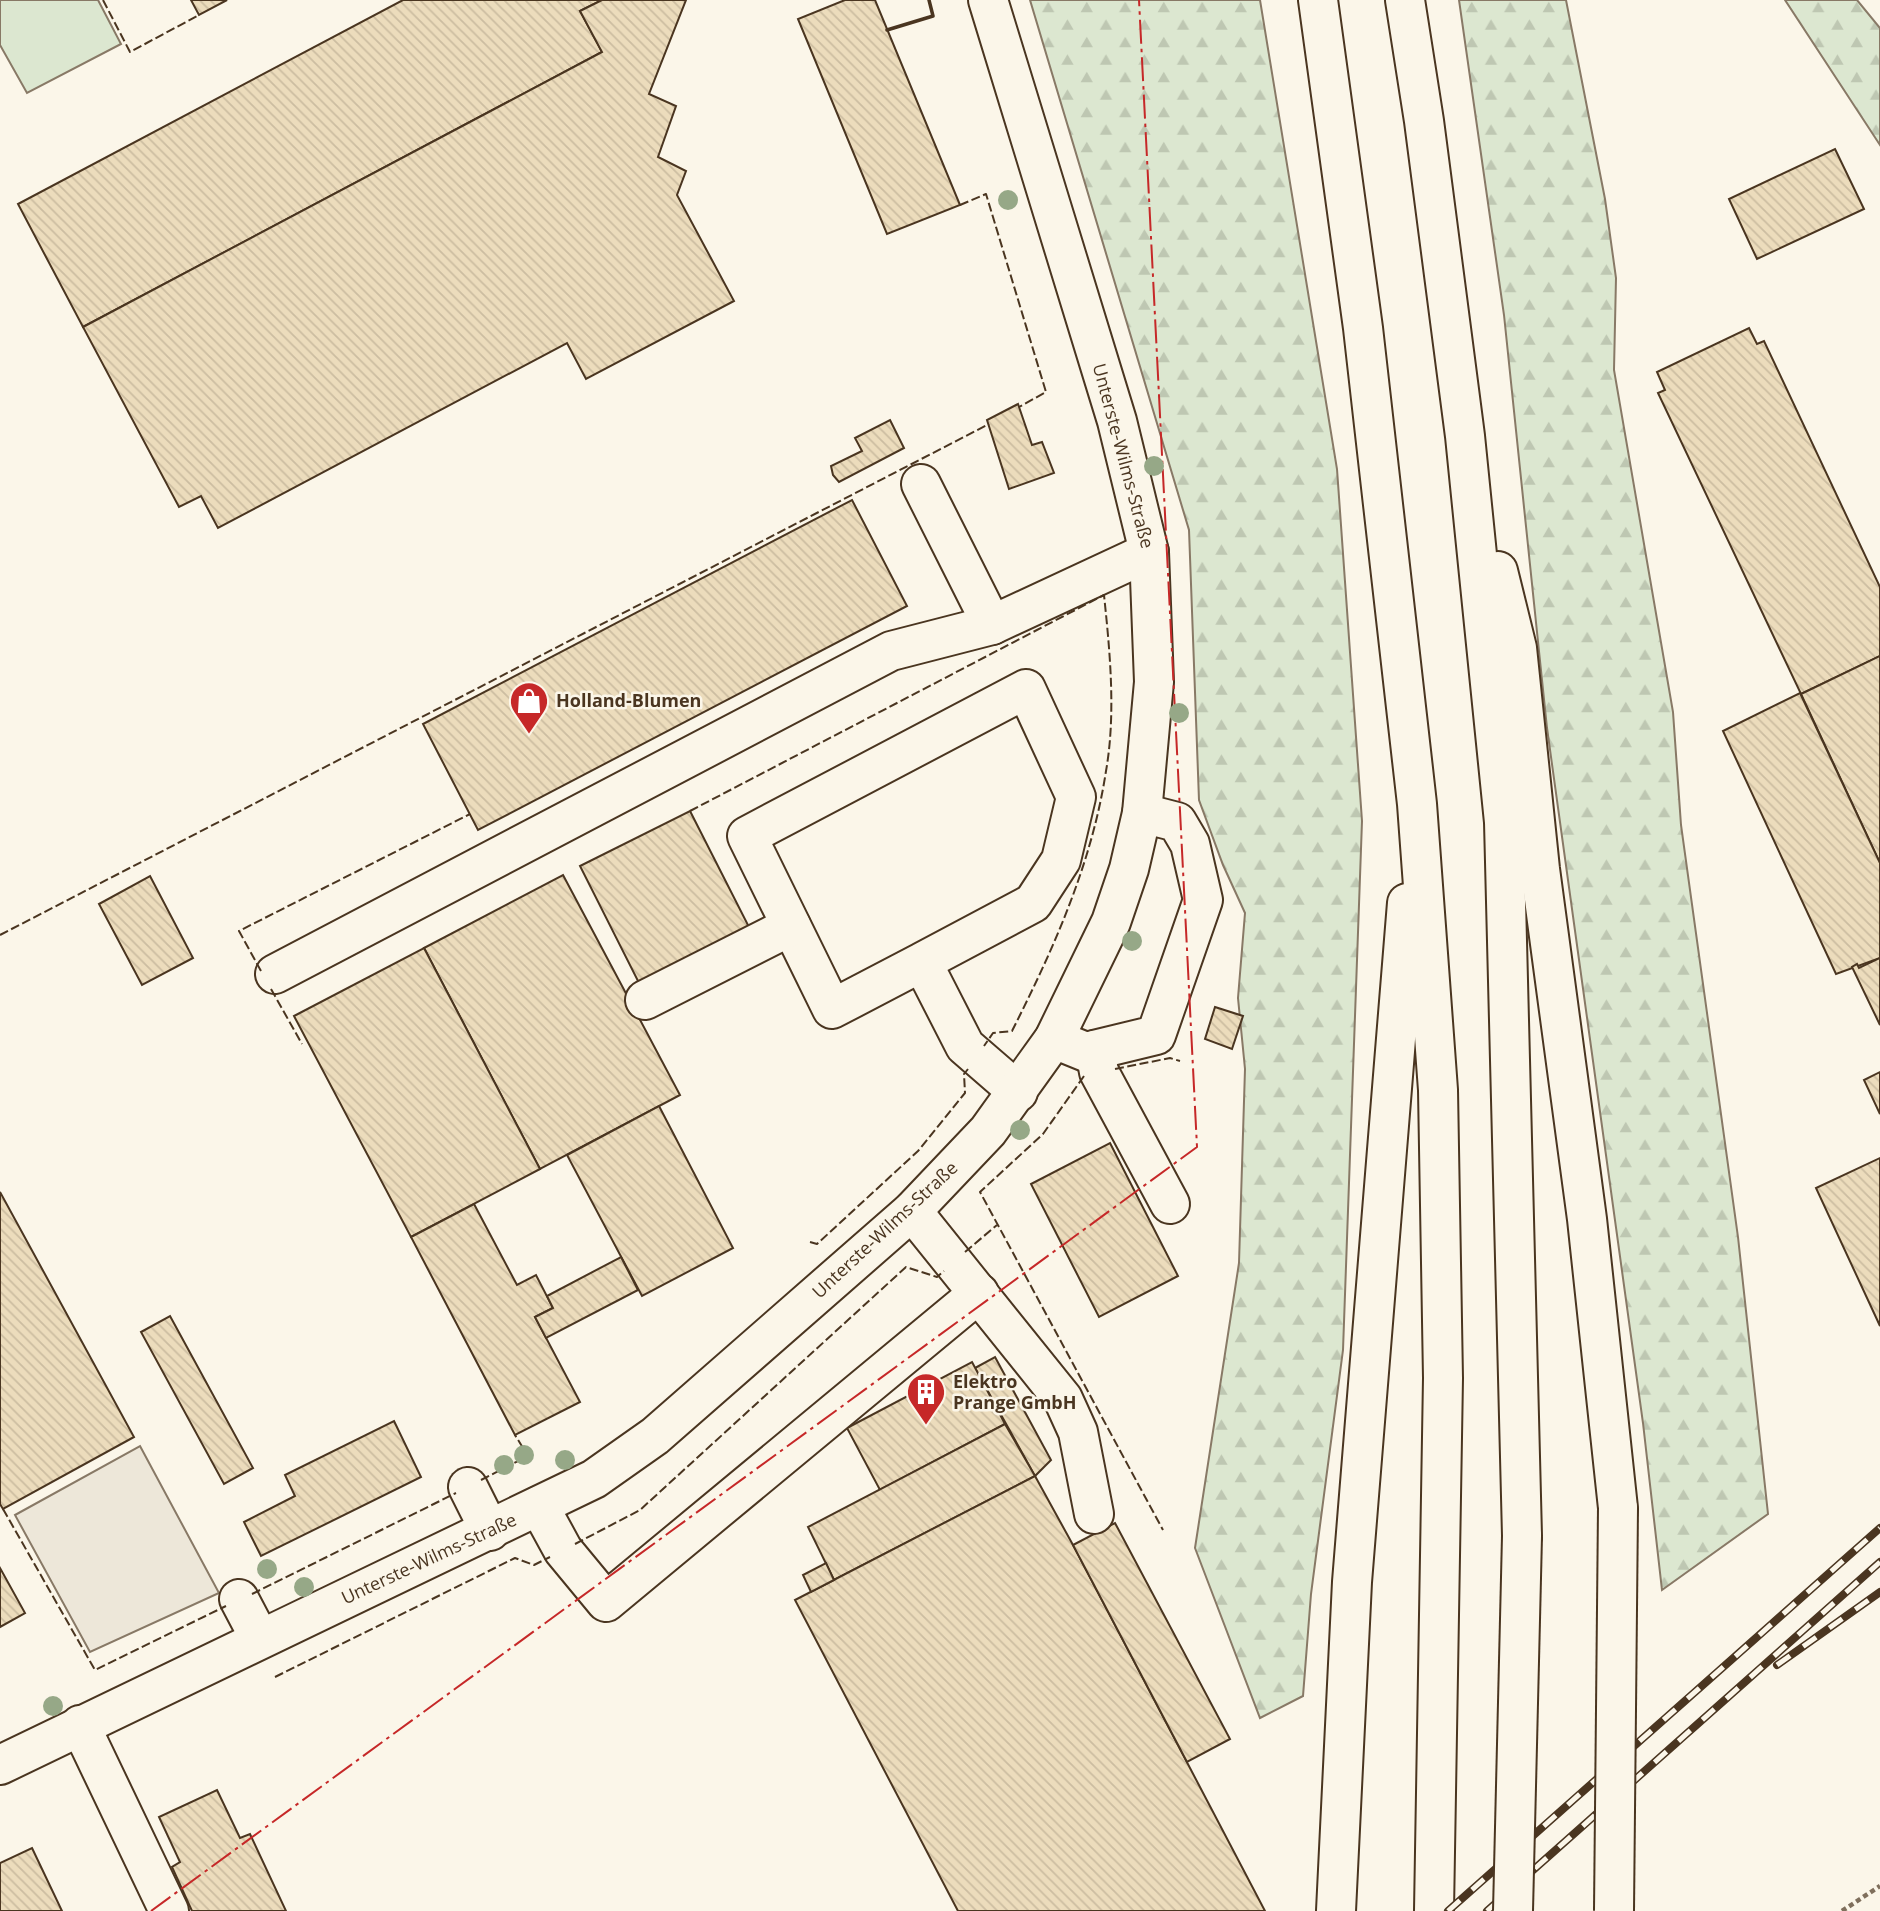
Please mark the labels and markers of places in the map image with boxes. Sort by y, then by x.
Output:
shop icon: Holland-Blumen [508,680,550,735]
place label: Holland-Blumen [556,688,701,712]
place label: Elektro Prange GmbH [953,1369,1077,1414]
building icon: Elektro Prange GmbH [905,1371,947,1426]

